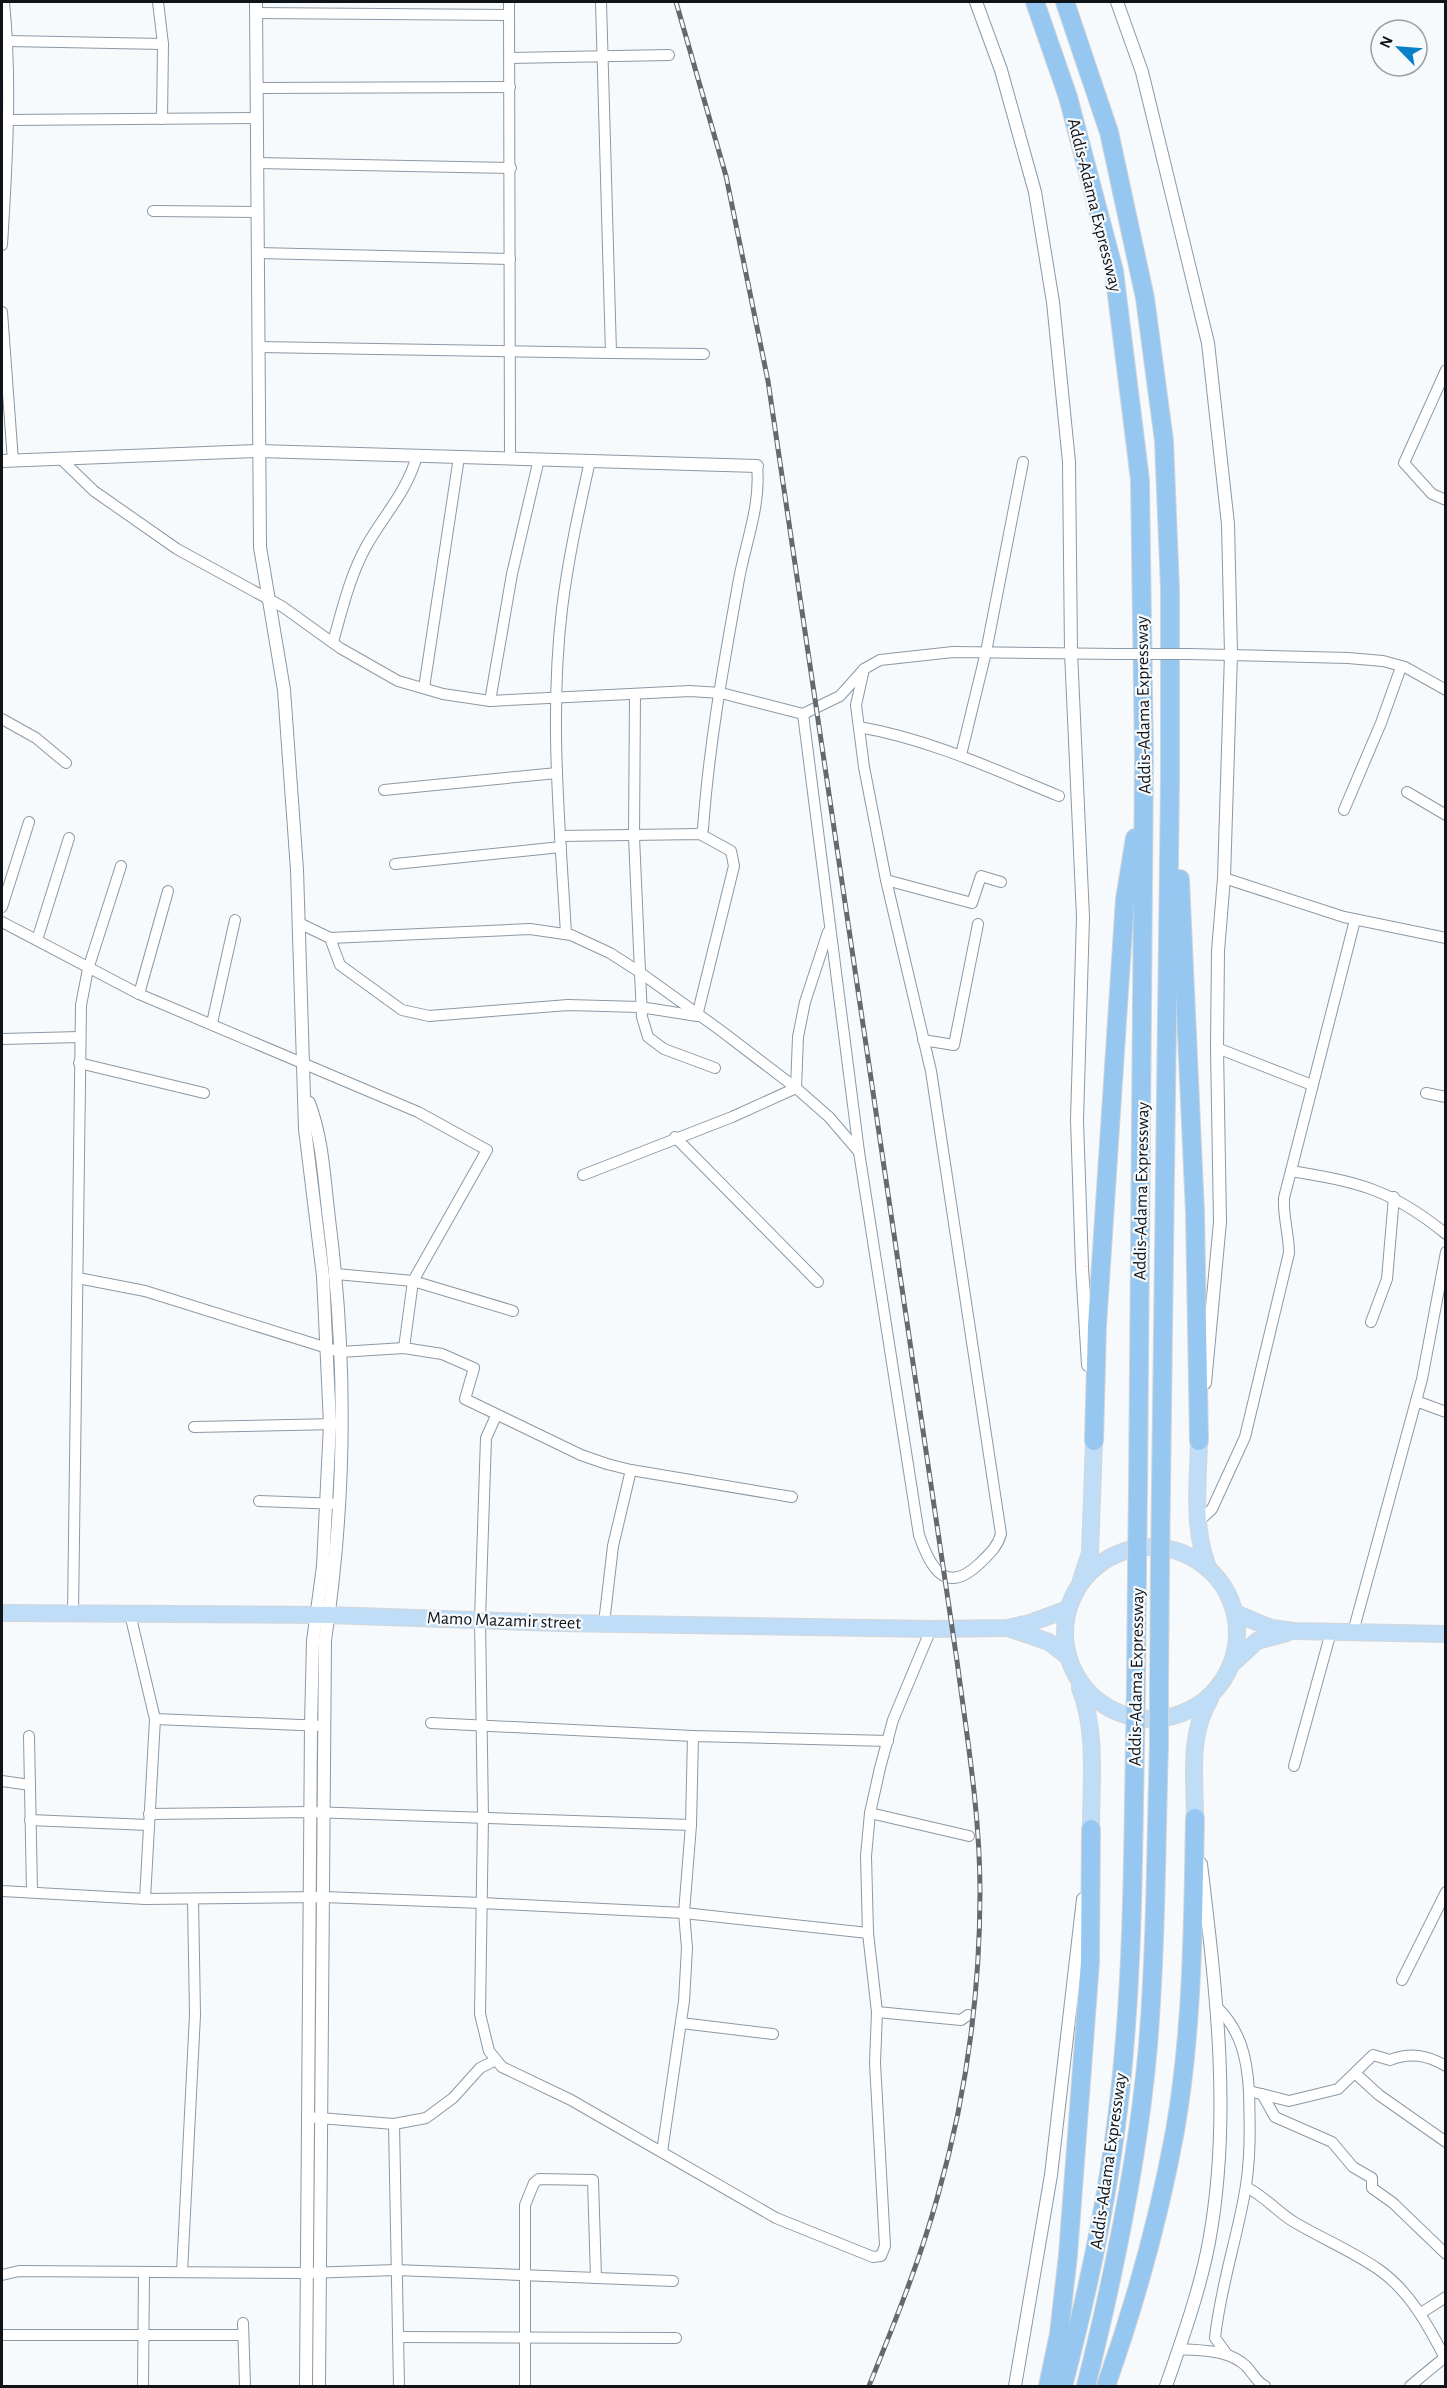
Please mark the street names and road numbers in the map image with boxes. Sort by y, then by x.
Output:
street label: Addis-Adama Expressway [1064,117,1124,294]
street label: Addis-Adama Expressway [1133,615,1155,794]
street label: Addis-Adama Expressway [1131,1102,1153,1280]
street label: Addis-Adama Expressway [1126,1588,1148,1766]
street label: Mamo Mazamir street [427,1609,582,1633]
street label: Addis-Adama Expressway [1088,2071,1130,2251]

